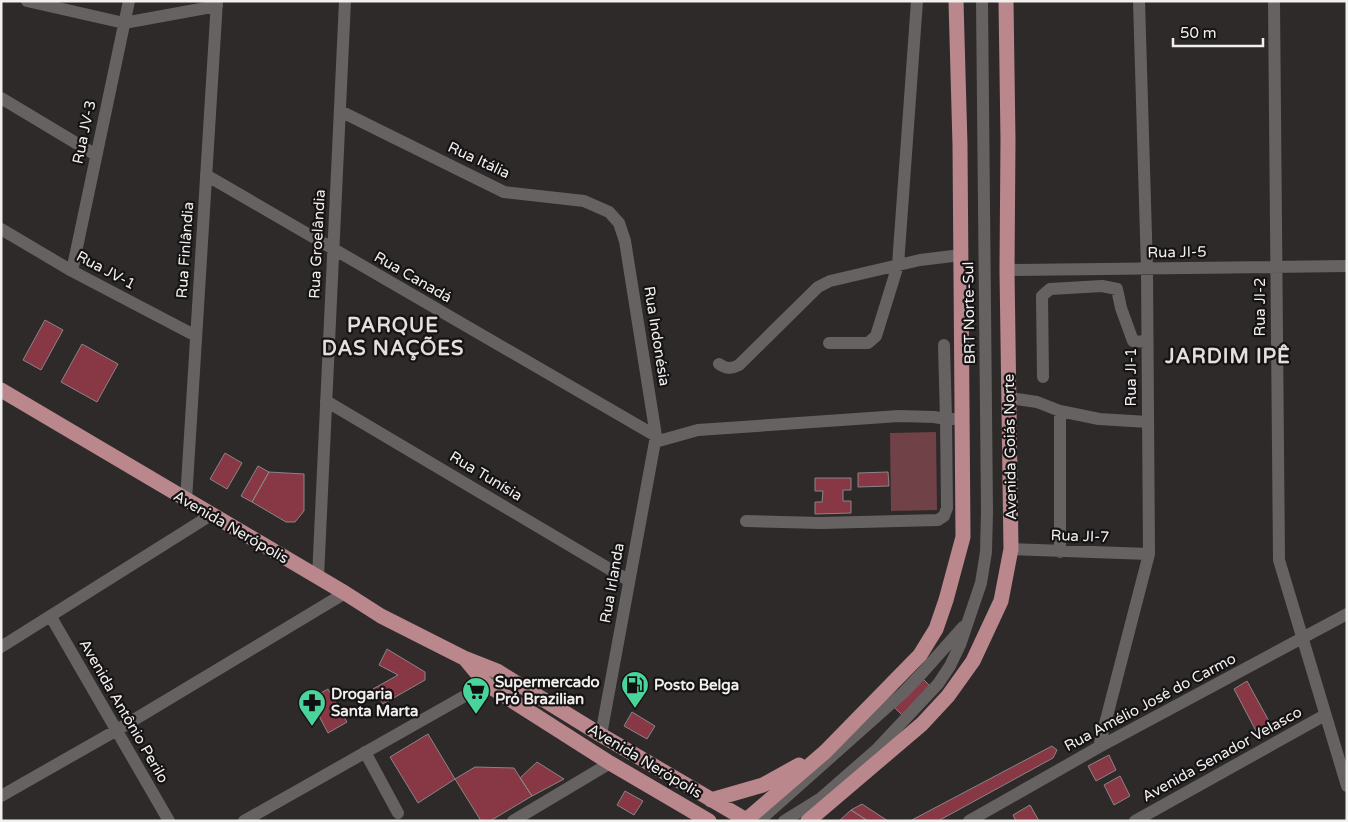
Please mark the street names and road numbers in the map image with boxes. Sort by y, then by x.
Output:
street label: Rua JV-3 [68,99,100,165]
street label: Rua Itália [445,138,513,182]
street label: Rua Groelândia [305,189,329,299]
street label: Rua Finlândia [173,201,197,299]
street label: Rua JI-5 [1147,242,1207,262]
street label: Rua JV-1 [73,247,139,293]
street label: Rua Canadá [371,248,455,306]
street label: BRT Norte-Sul [959,261,979,365]
street label: Rua JI-2 [1251,278,1269,336]
street label: Rua Indonésia [640,285,674,387]
street label: Rua JI-1 [1122,348,1140,406]
street label: Avenida Goiás Norte [1000,374,1020,520]
street label: Rua Tunísia [446,447,526,505]
street label: Avenida Nerópolis [170,487,292,567]
street label: Rua JI-7 [1050,526,1110,546]
street label: Rua Irlanda [596,541,628,625]
street label: Avenida Antônio Perilo [75,636,173,786]
street label: Rua Amélio José do Carmo [1061,649,1239,755]
street label: Avenida Senador Velasco [1139,703,1305,805]
street label: Avenida Nerópolis [585,720,705,802]

